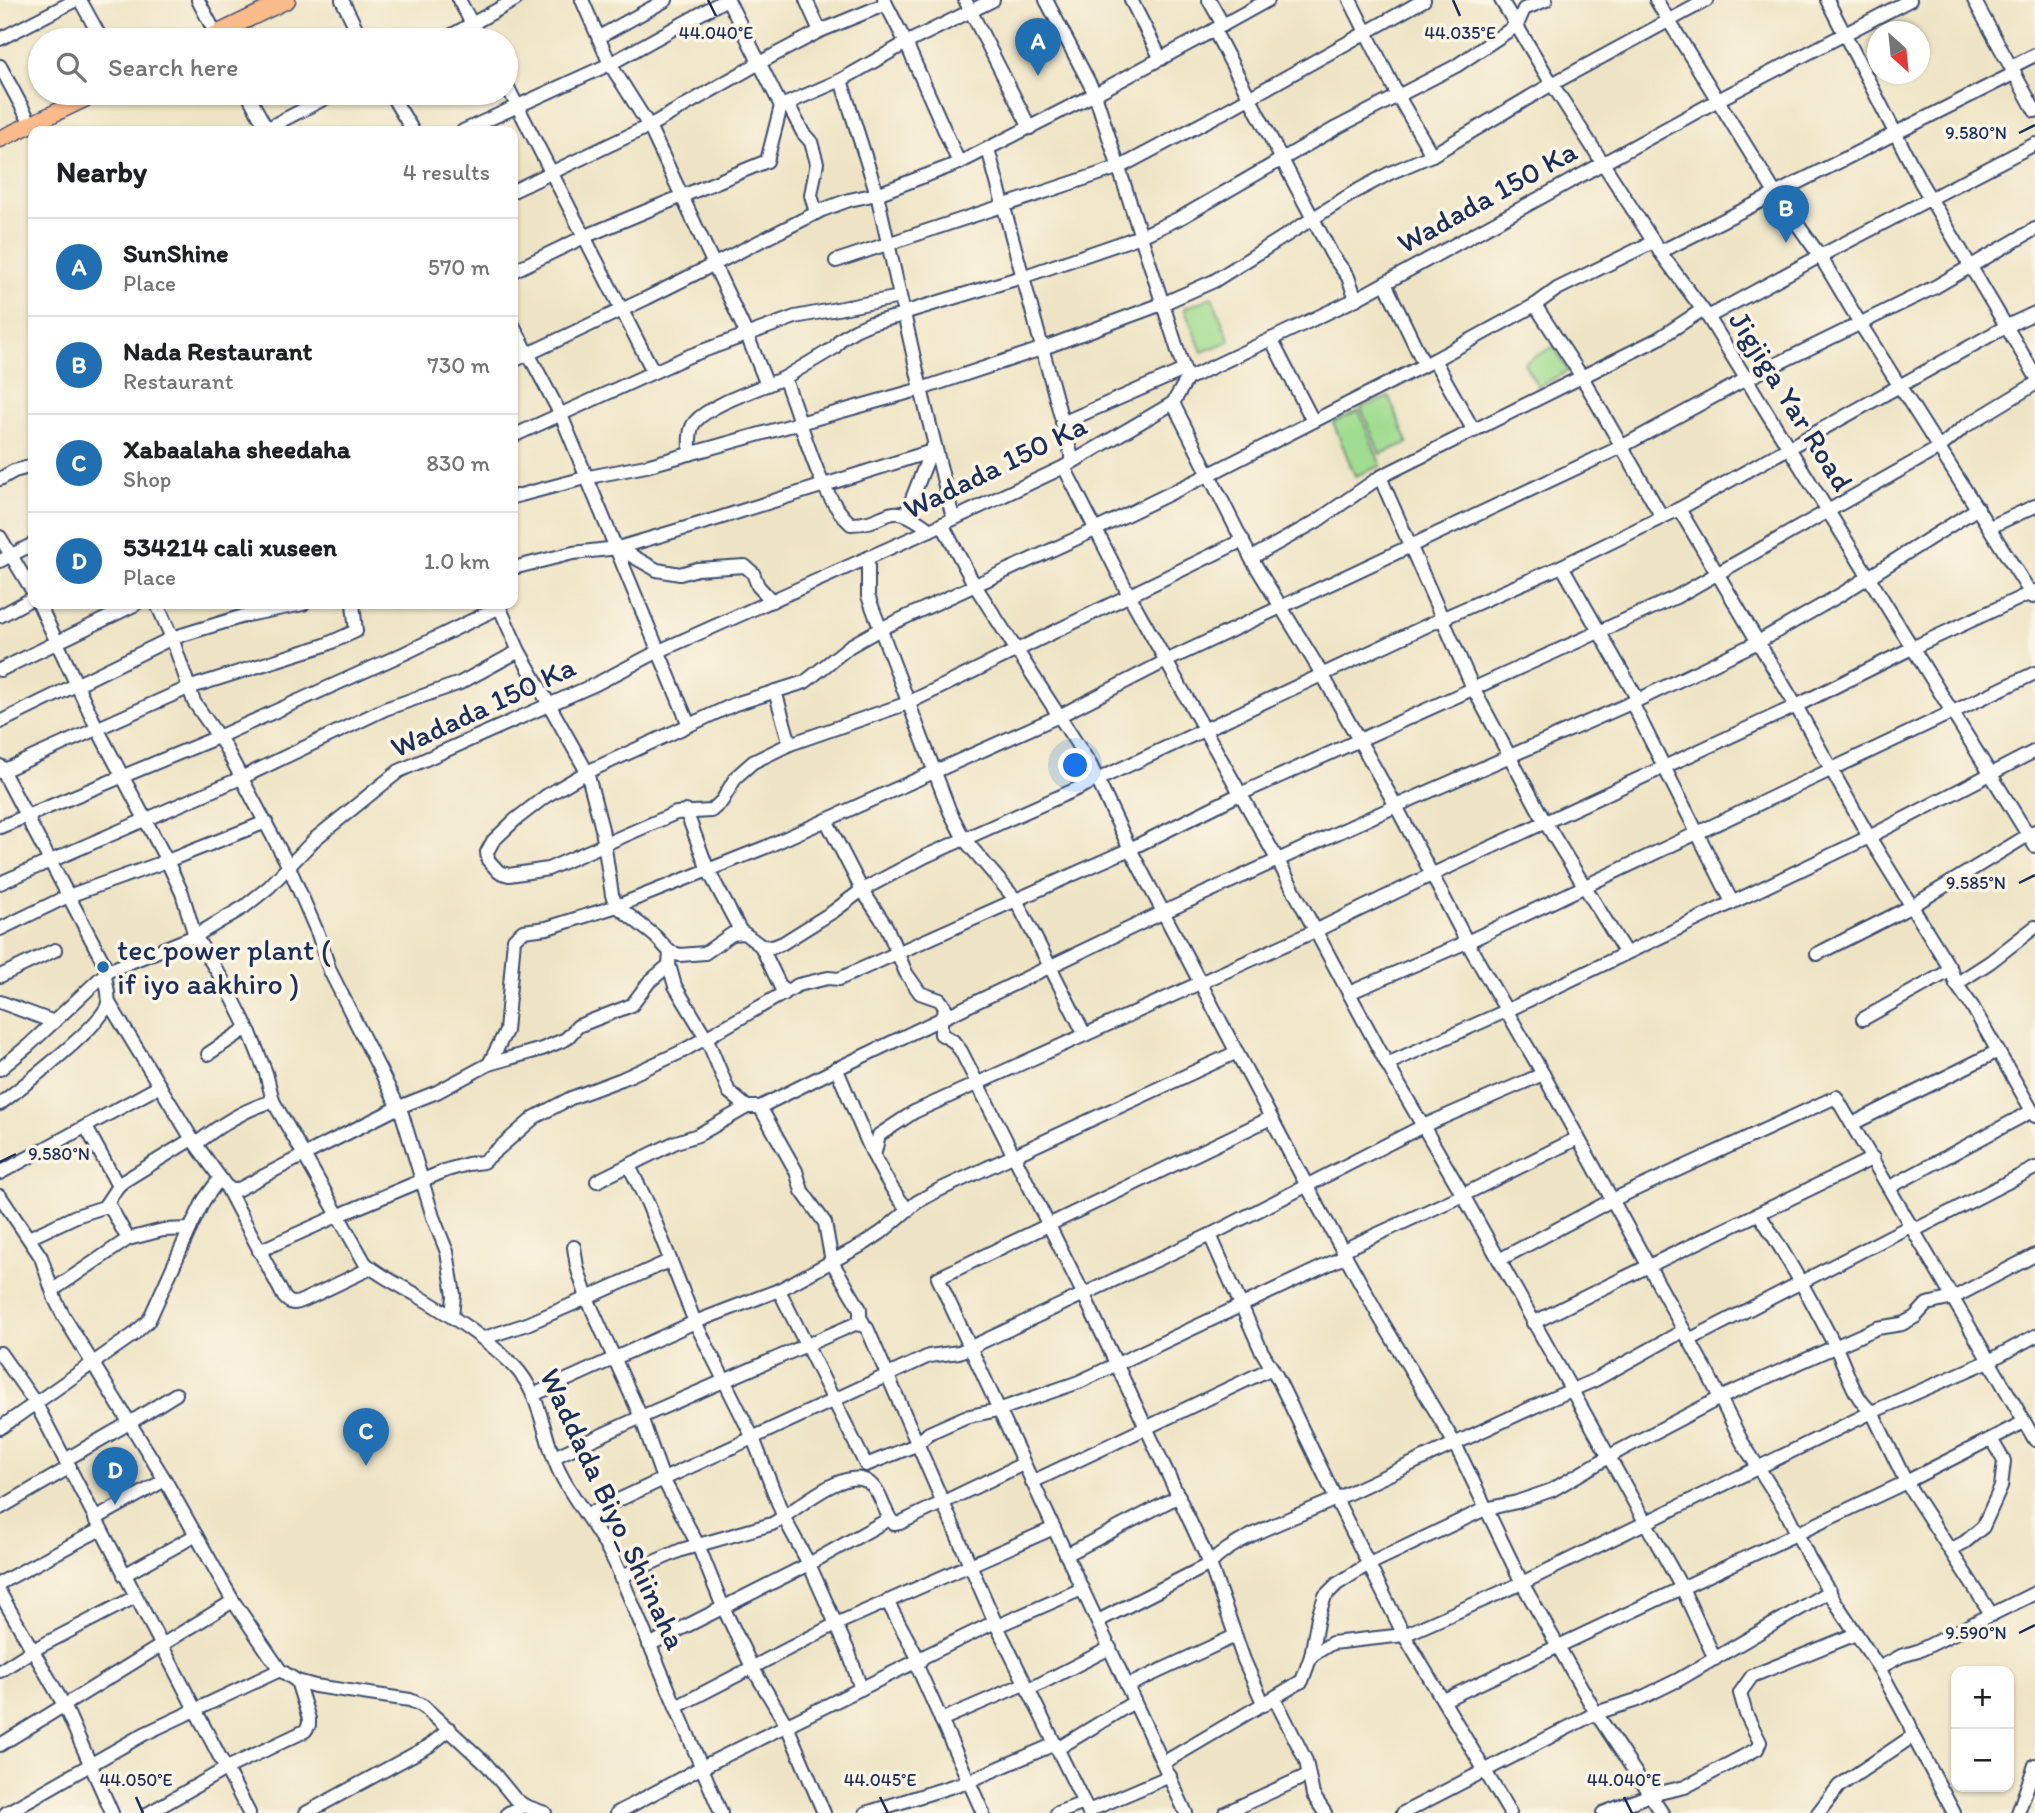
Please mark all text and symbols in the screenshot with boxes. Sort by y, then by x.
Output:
pin: A [1015,18,1061,76]
north arrow [1867,21,1930,84]
text: 44.040°E [679,22,753,44]
text: 44.035°E [1424,22,1496,44]
search box [28,28,518,105]
icon: search [52,48,90,86]
text: Search here [108,51,238,83]
text: 9.580°N [1945,122,2007,144]
street label: Wadada 150 Ka [1391,132,1583,261]
text: Nearby [56,153,147,190]
text: 4 results [403,158,490,186]
pin: B [1763,185,1809,243]
text: SunShine [123,237,229,269]
text: A [72,253,86,281]
text: 570 m [428,253,490,281]
text: Place [123,269,176,297]
street label: Jigjiga Yar Road [1721,304,1862,498]
text: Nada Restaurant [123,335,312,367]
text: B [72,351,86,379]
text: 730 m [427,351,490,379]
text: Restaurant [123,367,233,395]
street label: Wadada 150 Ka [897,406,1093,527]
text: Xabaalaha sheedaha [123,433,351,465]
text: C [72,449,86,477]
text: 830 m [426,449,490,477]
text: Shop [123,465,171,493]
text: 534214 cali xuseen [123,531,337,563]
text: D [71,547,87,575]
text: 1.0 km [424,547,490,575]
text: Place [123,563,176,591]
street label: Wadada 150 Ka [385,647,581,765]
your location [1058,748,1092,782]
text: 9.585°N [1946,872,2006,894]
place label: tec power plant ( if iyo aakhiro ) [117,931,331,1002]
marker: tec power plant ( if iyo aakhiro ) [95,959,111,975]
text: 9.580°N [28,1143,90,1165]
street label: Waddada Biyo_Shiinaha [532,1362,695,1656]
pin: C [343,1408,389,1466]
pin: D [92,1447,138,1505]
text: 9.590°N [1945,1622,2007,1644]
map controls [1951,1666,2014,1792]
button: + [1951,1666,2014,1729]
button: − [1951,1729,2014,1792]
text: 44.050°E [100,1769,173,1791]
text: 44.045°E [844,1769,916,1791]
text: 44.040°E [1587,1769,1661,1791]

